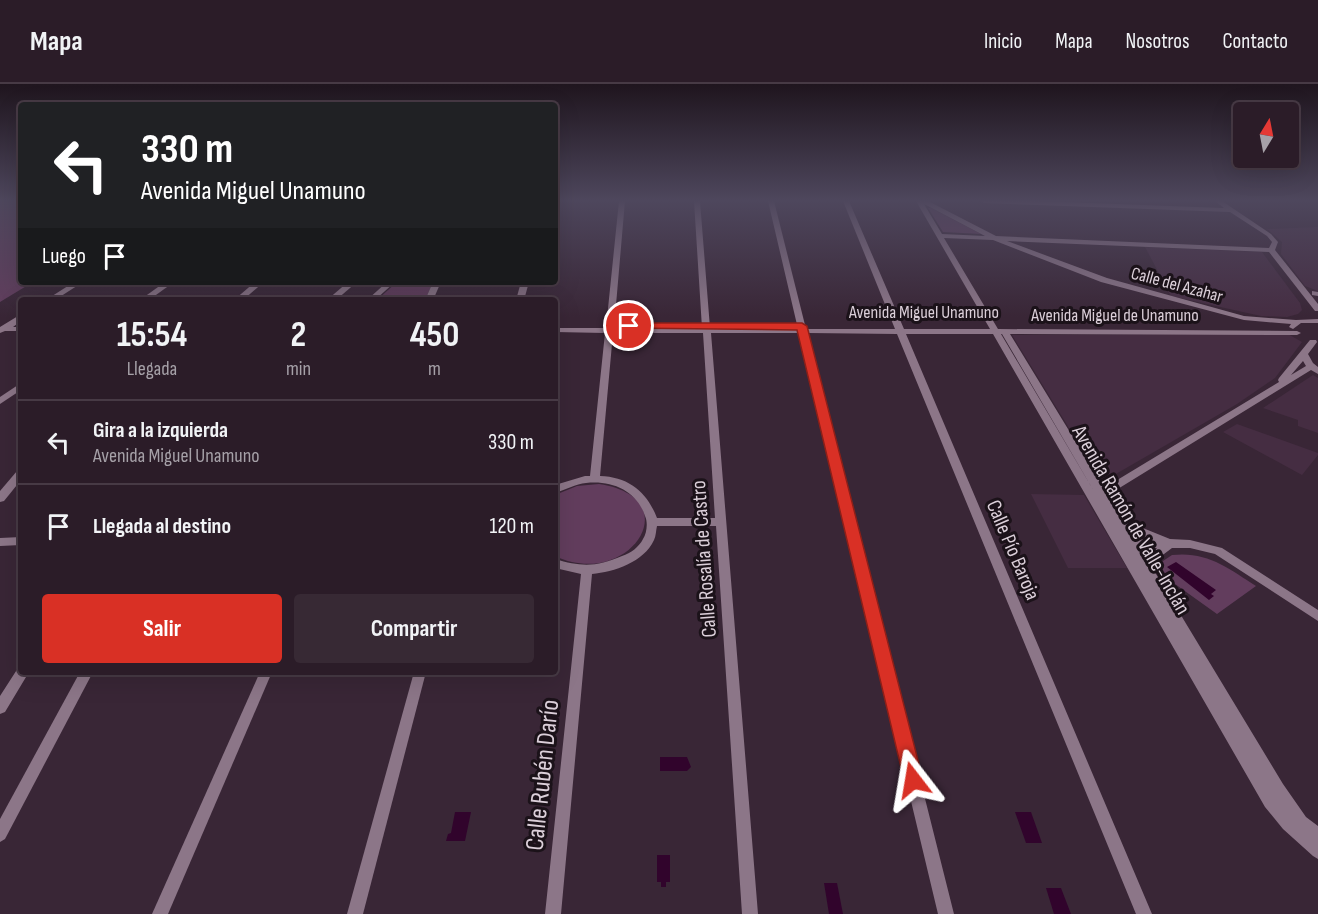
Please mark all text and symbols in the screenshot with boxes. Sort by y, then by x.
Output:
text: Mapa [30,25,83,58]
text: Inicio [984,29,1022,54]
text: Mapa [1055,29,1093,54]
text: Nosotros [1126,29,1190,54]
text: Contacto [1223,29,1288,54]
north arrow [1233,102,1299,168]
map controls [1233,102,1299,168]
text: 330 m [141,124,233,175]
icon: left [42,126,120,204]
text: Avenida Miguel Unamuno [141,175,366,207]
icon: arrive [98,240,131,273]
text: Luego [42,243,86,270]
street label: Calle del Azahar [1129,263,1225,307]
pin [603,300,654,351]
street label: Avenida Miguel Unamuno [848,302,999,323]
street label: Avenida Miguel de Unamuno [1030,305,1199,326]
icon: arrive [612,309,645,342]
text: 15:54 [117,314,187,357]
text: 2 [291,314,306,357]
text: 450 [410,314,459,357]
text: Llegada [127,357,177,381]
text: min [286,357,311,381]
text: m [428,357,441,381]
text: Gira a la izquierda [93,417,228,444]
street label: Avenida Ramón de Valle-Inclán [1066,420,1195,619]
icon: left [42,426,75,459]
text: 330 m [488,429,534,456]
text: Avenida Miguel Unamuno [93,444,260,468]
street label: Calle Rosalía de Castro [686,480,722,638]
street label: Calle Pío Baroja [981,496,1045,604]
icon: arrive [42,510,75,543]
text: Llegada al destino [93,513,231,540]
text: 120 m [490,513,534,540]
button: Salir [42,594,282,663]
button: Compartir [294,594,534,663]
street label: Calle Rubén Darío [520,698,566,852]
position arrow [881,748,945,812]

